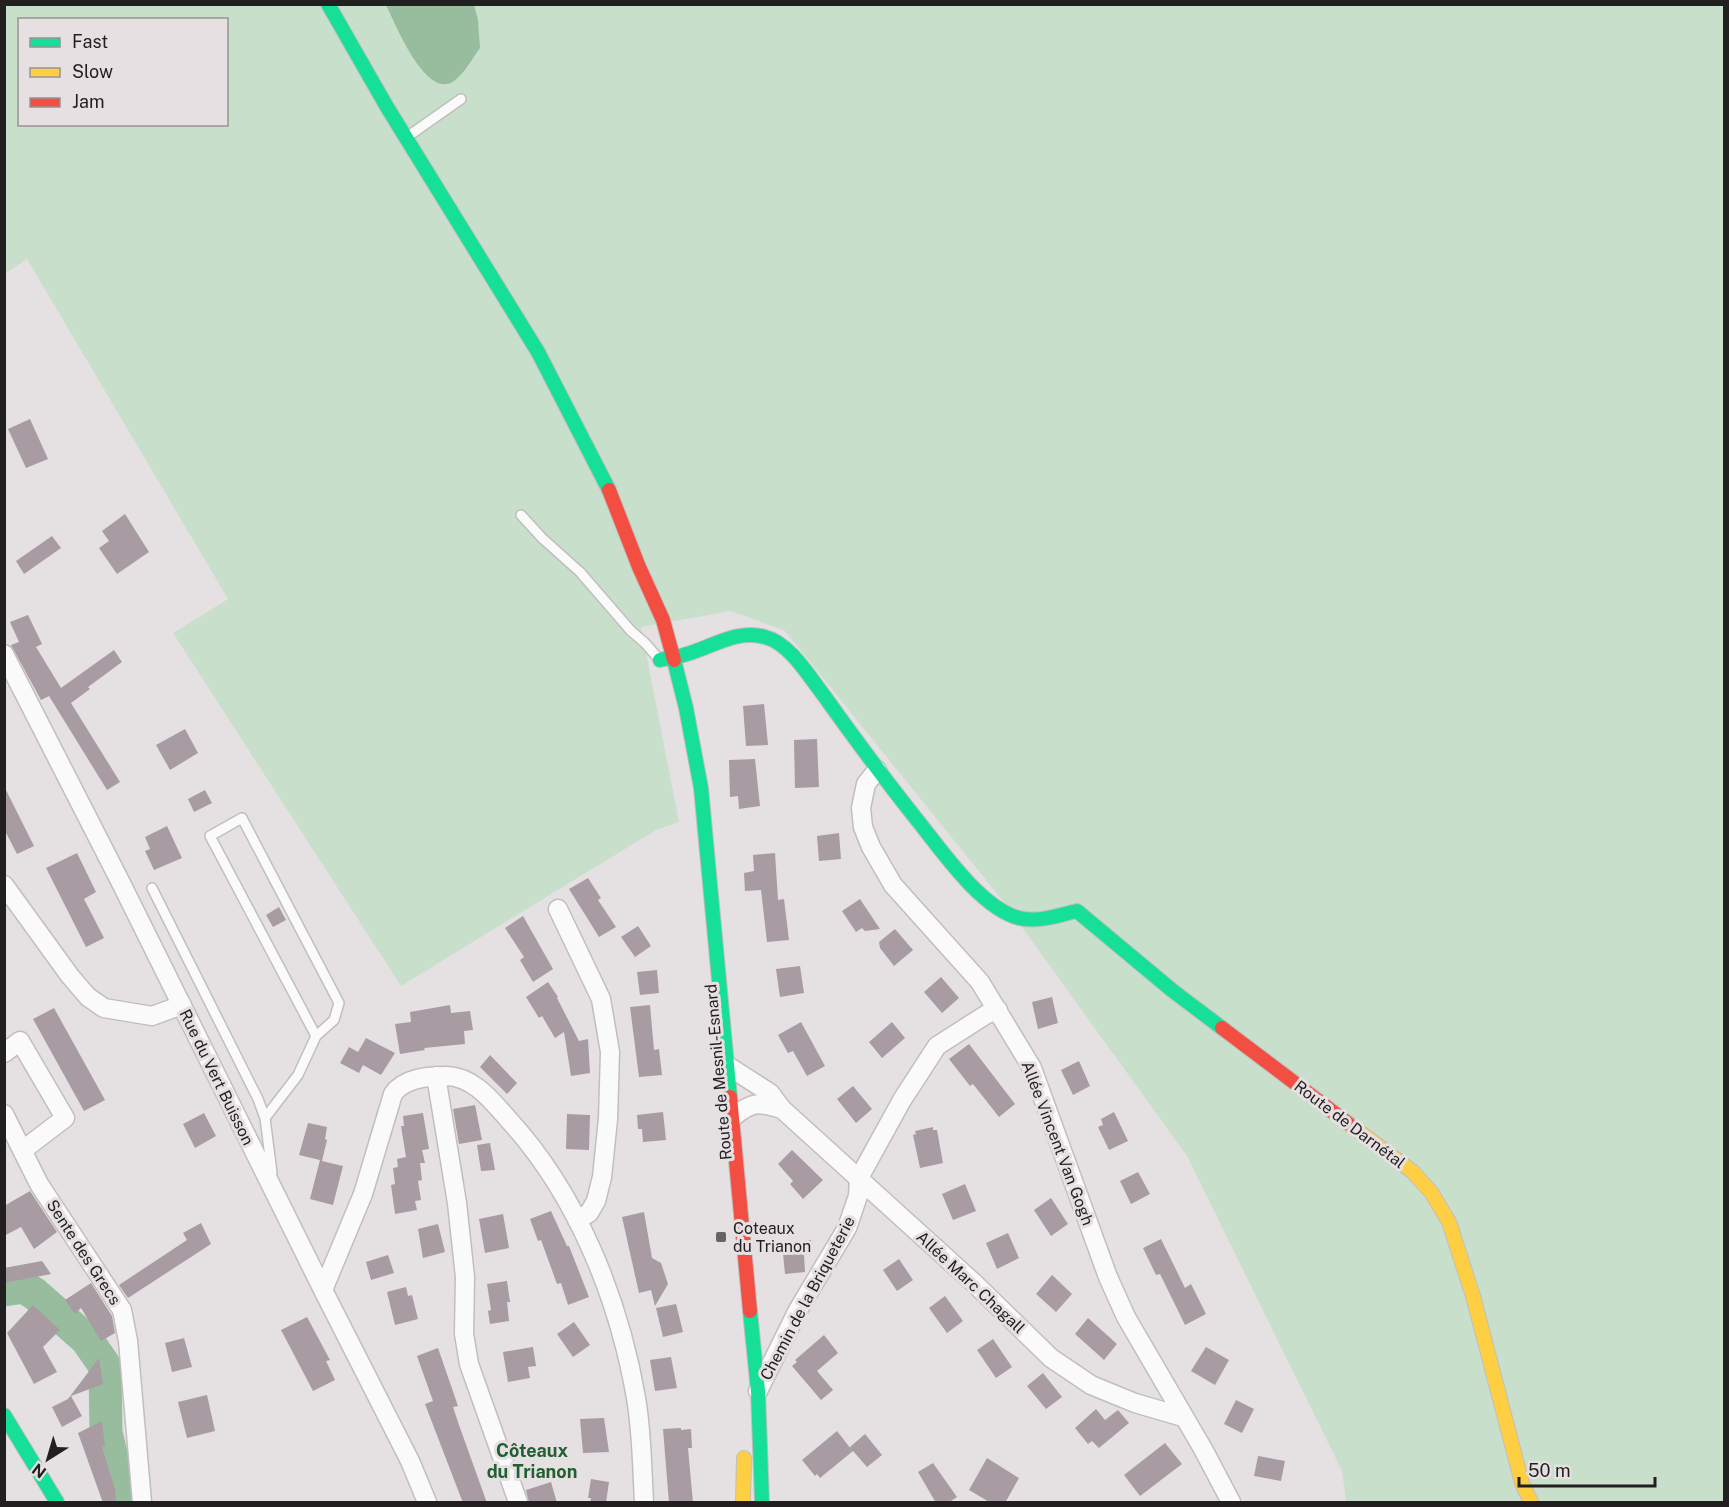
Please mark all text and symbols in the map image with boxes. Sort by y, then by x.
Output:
legend [18,18,228,126]
text: Fast [72,31,108,52]
text: Slow [72,61,113,82]
text: Jam [72,91,105,112]
street label: Route de Mesnil-Esnard [701,983,736,1161]
street label: Rue du Vert Buisson [175,1006,258,1148]
street label: Allée Vincent Van Gogh [1017,1058,1098,1228]
street label: Route de Darnétal [1291,1077,1409,1172]
street label: Sente des Grecs [43,1196,125,1308]
street label: Chemin de la Briqueterie [756,1213,859,1383]
place label: Coteaux du Trianon [733,1219,811,1256]
street label: Allée Marc Chagall [913,1227,1029,1337]
marker: Coteaux du Trianon [714,1230,728,1244]
north arrow [18,1429,78,1489]
district label: Côteaux du Trianon [487,1440,577,1482]
scale bar [1519,1450,1656,1488]
text: N [29,1459,50,1482]
text: 50 m [1528,1460,1571,1481]

